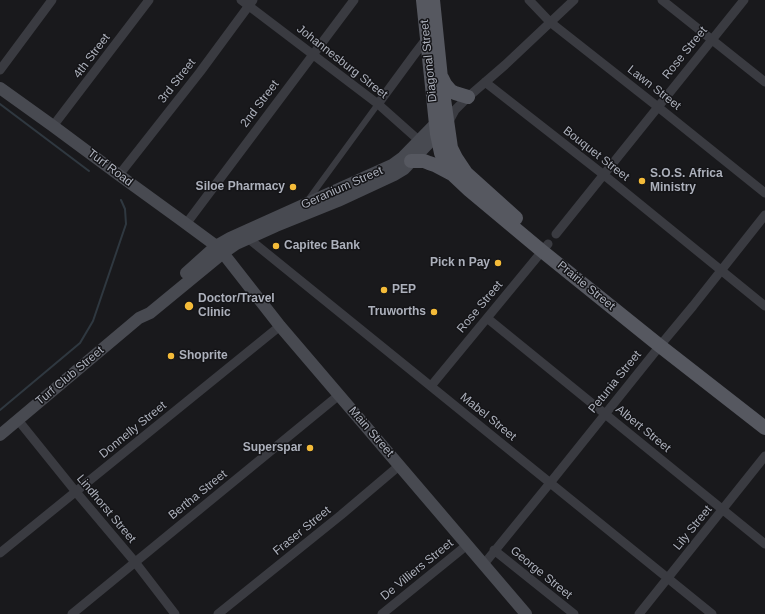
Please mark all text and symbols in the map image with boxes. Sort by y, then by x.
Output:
street label: Diagonal Street [418,19,440,103]
street label: Johannesburg Street [294,22,390,102]
street label: Rose Street [659,24,711,82]
street label: 4th Street [71,31,113,81]
street label: 3rd Street [155,56,199,106]
street label: Lawn Street [624,63,684,113]
street label: 2nd Street [238,78,282,130]
street label: Bouquet Street [560,124,632,184]
street label: Turf Road [85,146,135,190]
street label: Geranium Street [299,164,385,212]
place label: S.O.S. Africa Ministry [650,167,723,195]
marker: S.O.S. Africa Ministry [637,176,647,186]
place label: Siloe Pharmacy [196,180,285,194]
marker: Siloe Pharmacy [288,182,298,192]
place label: Capitec Bank [284,239,360,253]
marker: Capitec Bank [271,241,281,251]
place label: Pick n Pay [430,256,490,270]
marker: Pick n Pay [493,258,503,268]
street label: Prairie Street [554,258,618,314]
street label: Rose Street [454,278,506,336]
place label: PEP [392,283,416,297]
marker: PEP [379,285,389,295]
place label: Doctor/Travel Clinic [198,292,275,320]
marker: Doctor/Travel Clinic [183,300,195,312]
place label: Truworths [368,305,426,319]
marker: Truworths [429,307,439,317]
street label: Turf Club Street [33,343,107,409]
street label: Petunia Street [585,348,645,416]
place label: Shoprite [179,349,228,363]
marker: Shoprite [166,351,176,361]
street label: Mabel Street [457,390,519,444]
street label: Donnelly Street [97,399,169,461]
street label: Albert Street [613,402,673,456]
street label: Main Street [345,404,397,460]
place label: Superspar [243,441,302,455]
marker: Superspar [305,443,315,453]
street label: Bertha Street [166,467,230,523]
street label: Lindhorst Street [73,472,139,546]
street label: Fraser Street [270,503,334,559]
street label: Lily Street [671,503,715,553]
street label: De Villiers Street [378,536,456,604]
street label: George Street [507,544,575,602]

